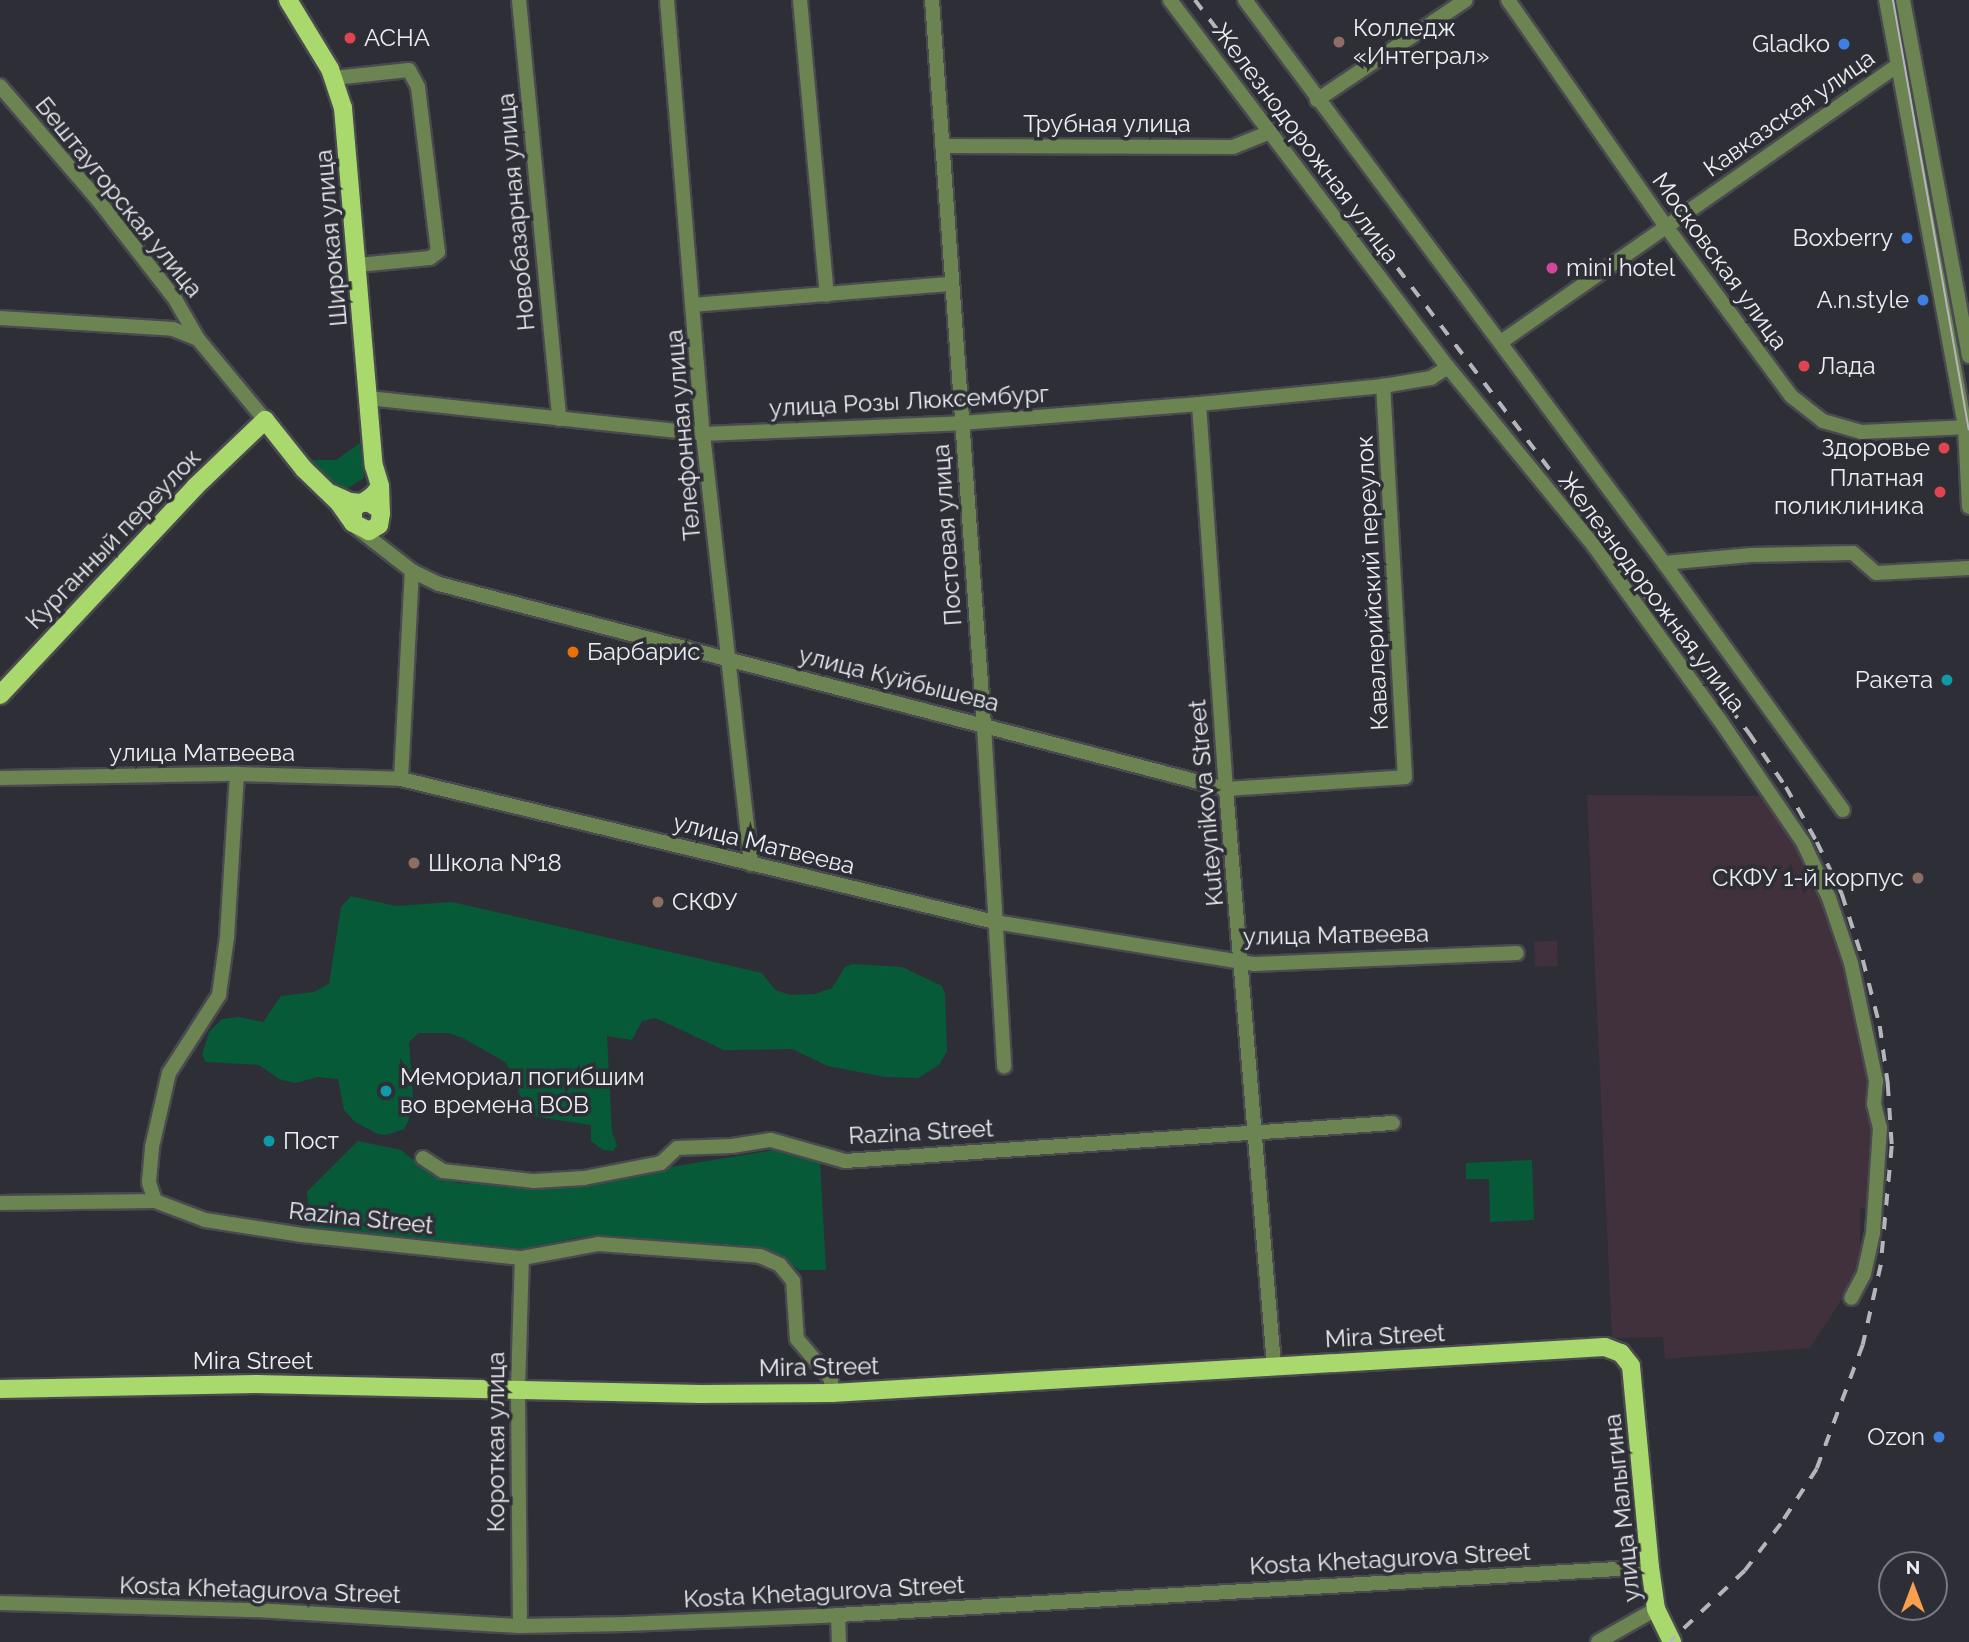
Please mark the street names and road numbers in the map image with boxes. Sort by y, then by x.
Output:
street label: Железнодорожная улица [1206,17,1406,269]
street label: Кавказская улица [1698,43,1880,183]
street label: Бештаугорская улица [29,91,209,303]
street label: Новобазарная улица [491,92,541,332]
street label: Трубная улица [1023,110,1191,138]
street label: Широкая улица [309,148,353,328]
street label: Московская улица [1646,167,1794,355]
street label: Телефонная улица [659,328,707,542]
street label: улица Розы Люксембург [768,379,1050,423]
street label: Кавалерийский переулок [1350,435,1394,731]
street label: Курганный переулок [20,443,206,635]
street label: Постовая улица [926,443,968,627]
street label: Железнодорожная улица [1552,466,1752,718]
street label: улица Куйбышева [796,640,1002,718]
street label: Kuteynikova Street [1183,699,1229,907]
street label: улица Матвеева [109,739,295,767]
street label: улица Матвеева [670,808,858,880]
street label: улица Матвеева [1243,919,1429,951]
street label: Razina Street [848,1114,994,1150]
street label: Razina Street [287,1196,435,1240]
street label: Mira Street [1324,1318,1446,1354]
street label: Mira Street [193,1347,313,1375]
street label: Короткая улица [482,1351,510,1533]
street label: Mira Street [759,1352,879,1382]
street label: улица Малыгина [1598,1413,1646,1603]
street label: Kosta Khetagurova Street [1249,1537,1531,1581]
street label: Kosta Khetagurova Street [683,1570,965,1614]
street label: Kosta Khetagurova Street [119,1571,401,1609]

